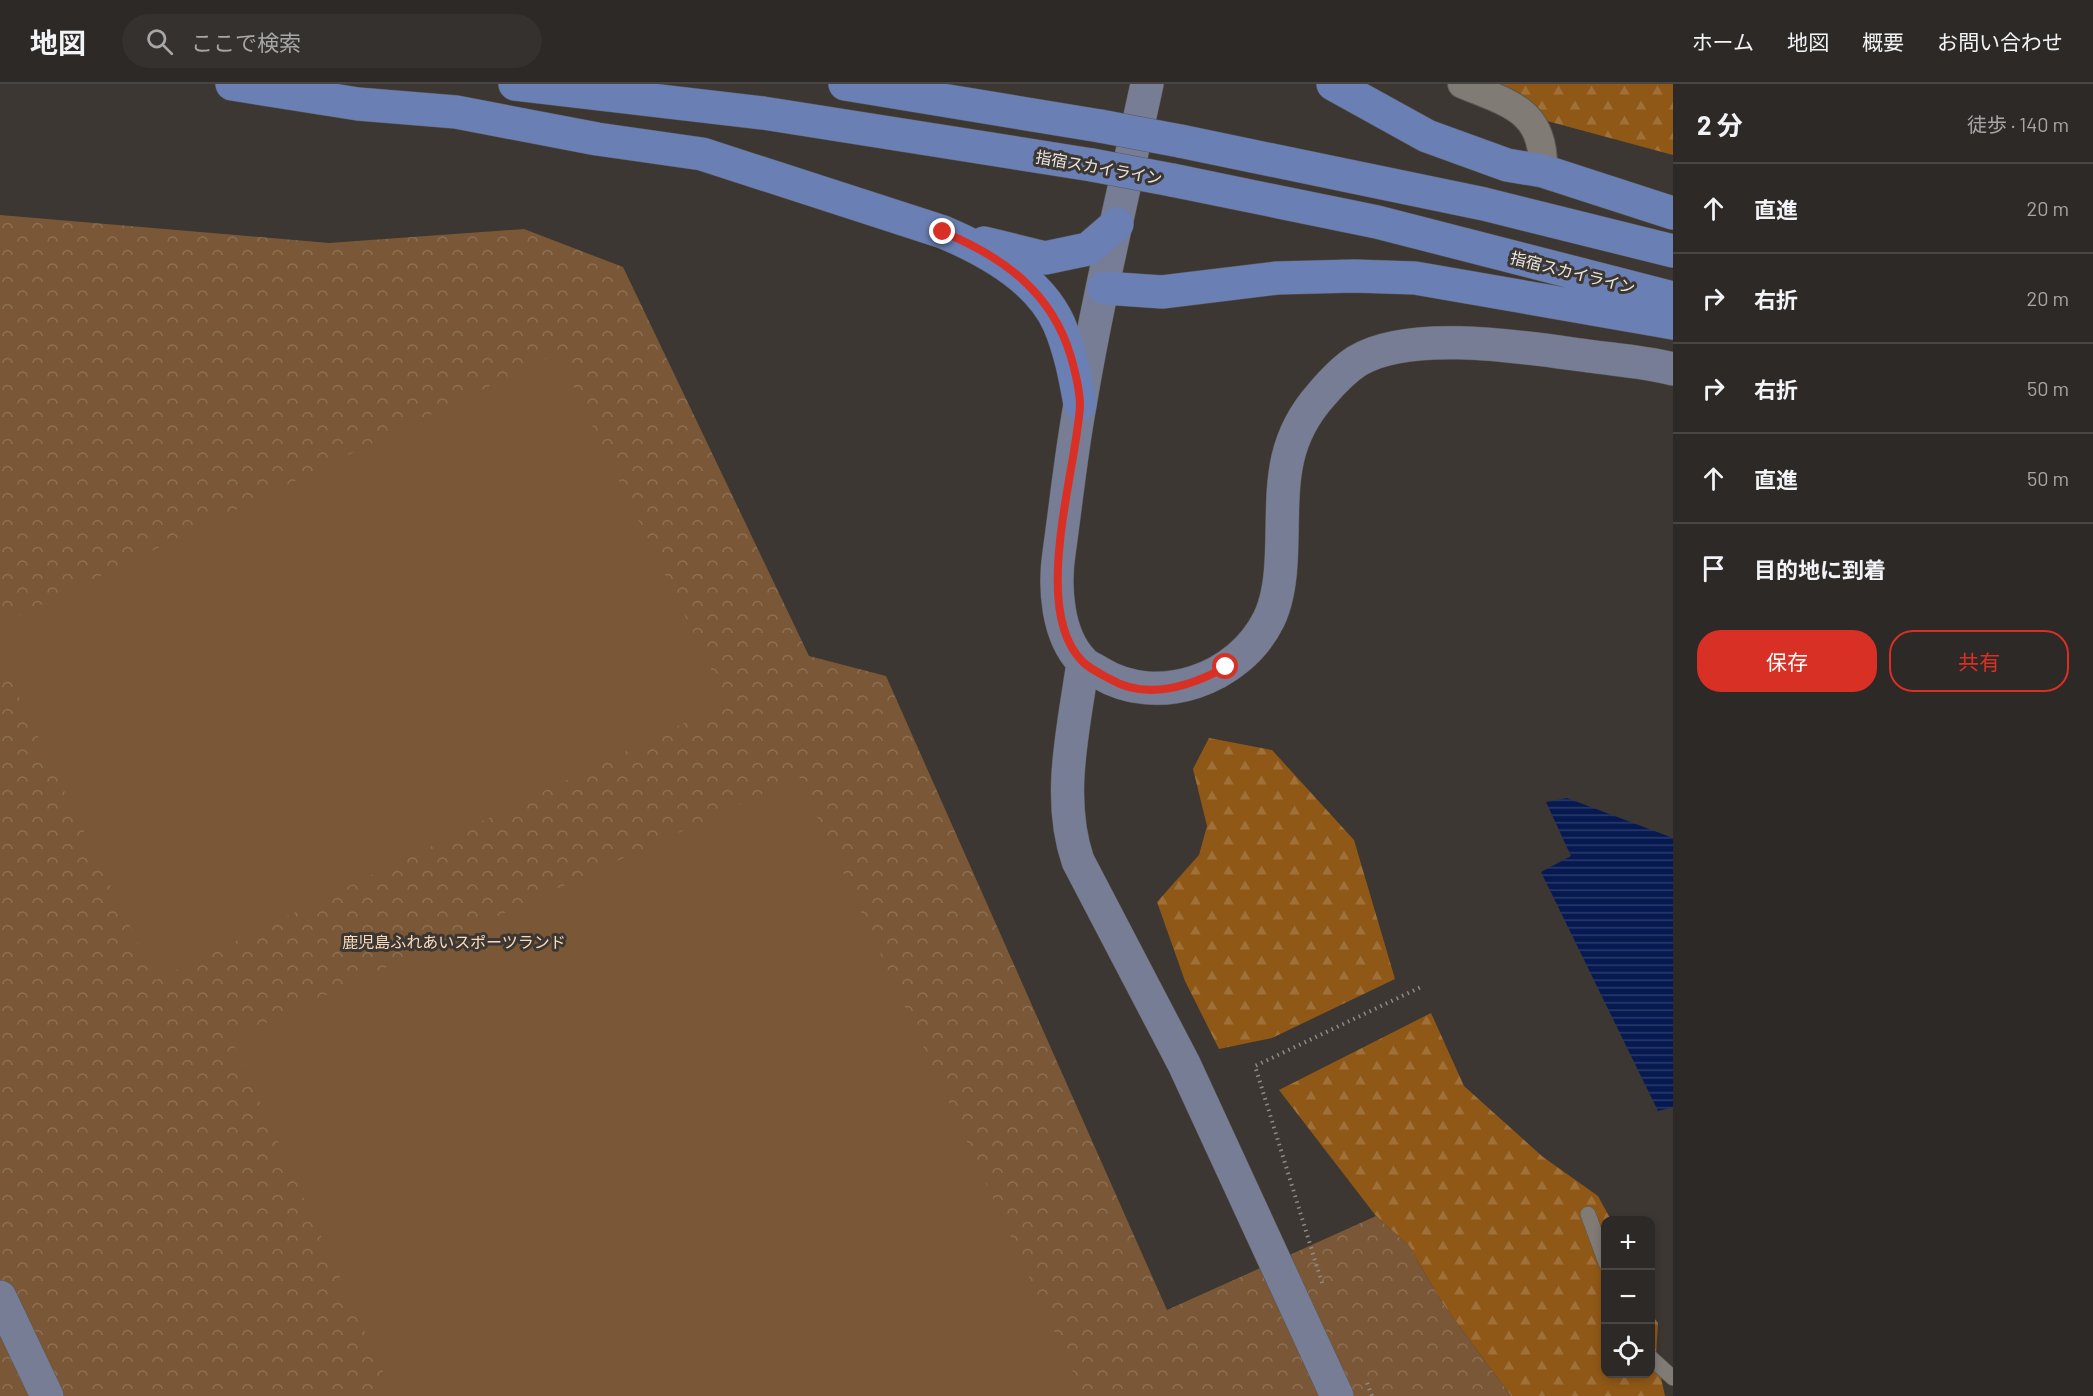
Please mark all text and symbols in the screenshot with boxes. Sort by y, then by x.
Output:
search box [122,14,542,68]
text: 地図 [30,25,86,59]
icon: search [143,25,176,58]
text: ここで検索 [191,29,301,55]
text: ホーム [1692,29,1754,54]
text: 地図 [1787,29,1829,54]
text: 概要 [1862,29,1904,54]
text: お問い合わせ [1937,29,2063,54]
text: 2 分 [1697,109,1743,140]
text: 徒歩 · 140 m [1967,112,2069,136]
street label: 指宿スカイライン [1034,147,1164,187]
icon: ahead [1697,192,1730,225]
text: 直進 [1754,196,1798,222]
text: 20 m [2026,196,2069,220]
route end [929,218,955,244]
street label: 指宿スカイライン [1509,247,1637,297]
icon: right [1697,282,1730,315]
text: 右折 [1754,286,1798,312]
text: 20 m [2026,286,2069,310]
icon: right [1697,372,1730,405]
text: 右折 [1754,376,1798,402]
text: 50 m [2027,376,2069,400]
icon: ahead [1697,462,1730,495]
text: 直進 [1754,466,1798,492]
text: 50 m [2027,466,2069,490]
icon: arrive [1697,552,1730,585]
text: 目的地に到着 [1754,556,1886,582]
button: 保存 [1697,630,1877,692]
button: 共有 [1889,630,2069,692]
route start [1212,653,1238,679]
park label: 鹿児島ふれあいスポーツランド [342,932,566,951]
map controls [1601,1216,1655,1378]
button: + [1601,1216,1655,1270]
button: − [1601,1270,1655,1324]
button: locate [1601,1324,1655,1378]

